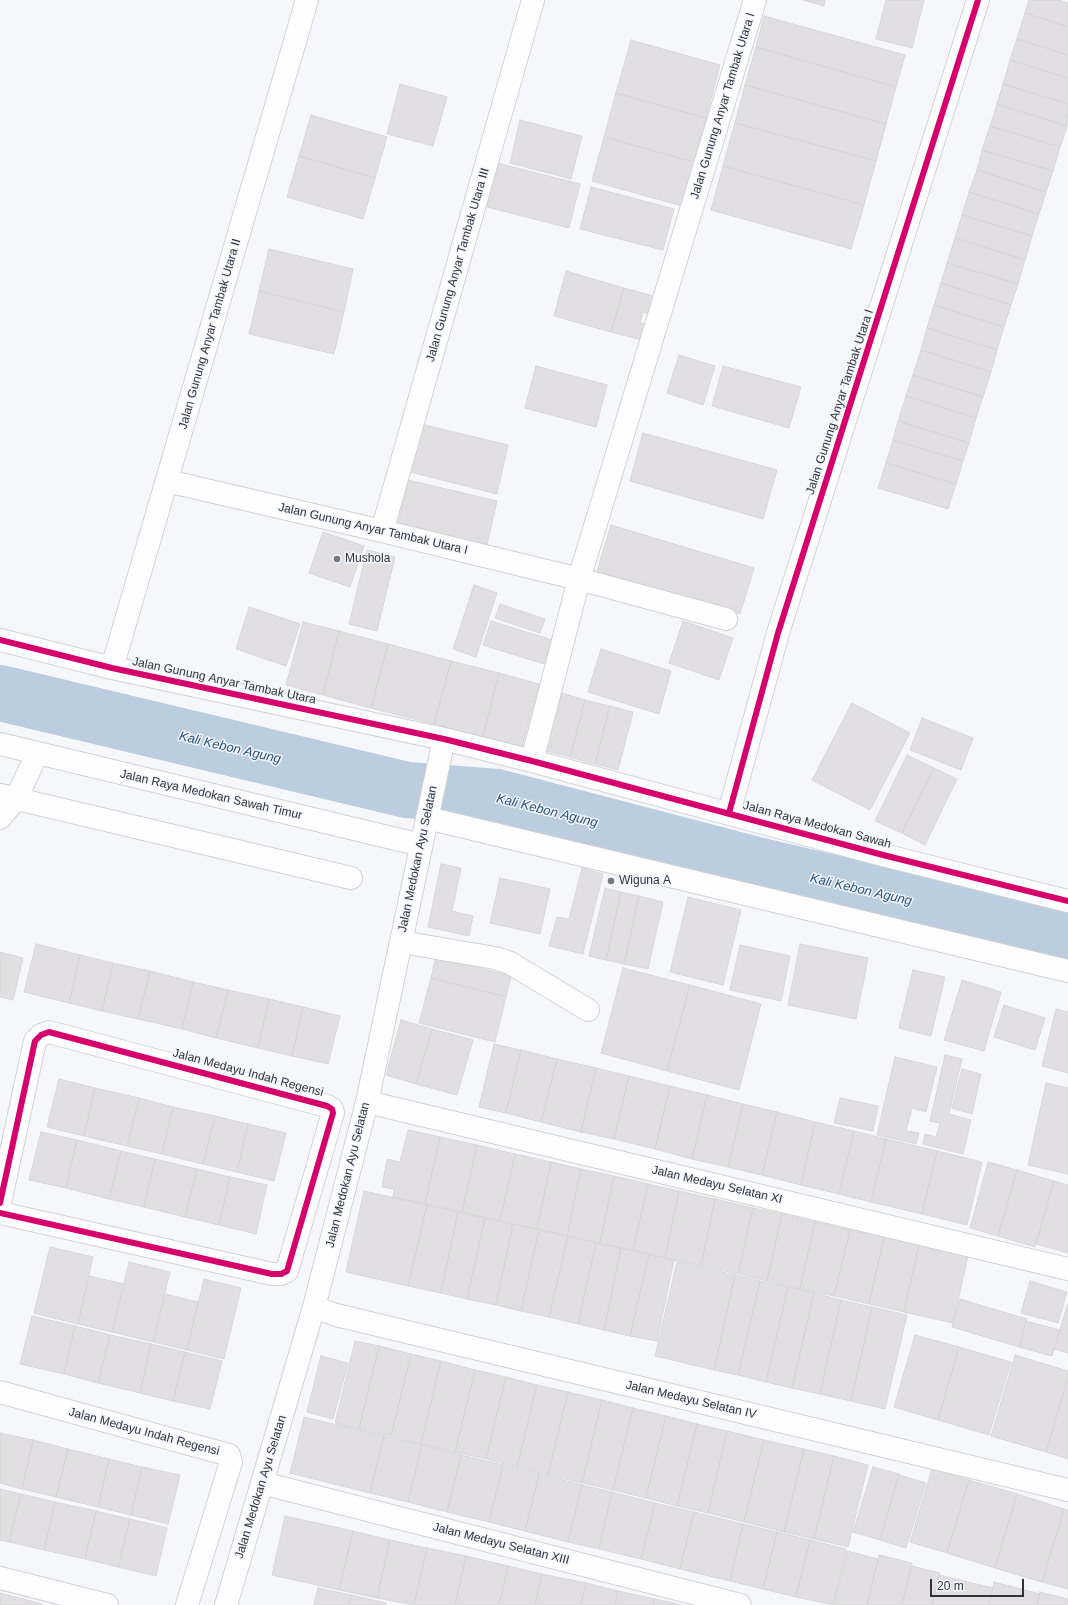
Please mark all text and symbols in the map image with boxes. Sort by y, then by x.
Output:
street label: Jalan Gunung Anyar Tambak Utara I [688,11,758,201]
street label: Jalan Gunung Anyar Tambak Utara III [423,167,493,363]
street label: Jalan Gunung Anyar Tambak Utara II [176,237,244,431]
street label: Jalan Gunung Anyar Tambak Utara I [803,307,877,497]
street label: Jalan Gunung Anyar Tambak Utara I [277,500,469,558]
place label: Mushola [345,552,390,566]
marker: Mushola [332,554,342,564]
street label: Jalan Gunung Anyar Tambak Utara [131,654,317,708]
water label: Kali Kebon Agung [178,729,282,767]
street label: Jalan Raya Medokan Sawah Timur [119,767,303,823]
street label: Jalan Medokan Ayu Selatan [395,785,441,933]
water label: Kali Kebon Agung [495,791,599,831]
street label: Jalan Raya Medokan Sawah [741,798,893,852]
water label: Kali Kebon Agung [809,871,913,909]
place label: Wiguna A [619,874,671,888]
marker: Wiguna A [606,876,616,886]
street label: Jalan Medayu Indah Regensi [171,1046,325,1100]
street label: Jalan Medokan Ayu Selatan [323,1101,373,1249]
street label: Jalan Medayu Selatan XI [650,1163,784,1207]
street label: Jalan Medayu Selatan IV [624,1378,758,1422]
street label: Jalan Medayu Indah Regensi [67,1405,221,1459]
street label: Jalan Medokan Ayu Selatan [232,1414,290,1560]
street label: Jalan Medayu Selatan XIII [431,1520,571,1568]
scale bar [932,1571,1026,1597]
text: 20 m [937,1579,964,1593]

